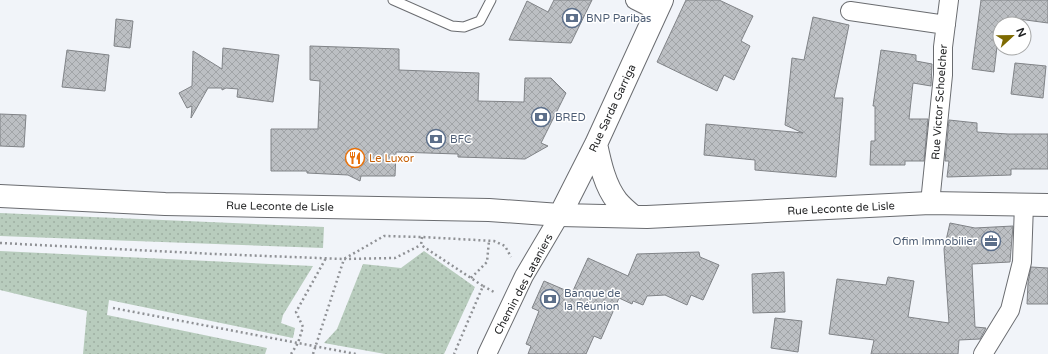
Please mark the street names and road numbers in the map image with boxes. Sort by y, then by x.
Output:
street label: Rue Victor Schoelcher [929,43,950,160]
street label: Rue Sarda Garriga [586,62,639,154]
street label: Rue Leconte de Lisle [226,199,334,214]
street label: Rue Leconte de Lisle [787,199,895,218]
street label: Chemin des Lataniers [491,232,556,337]

